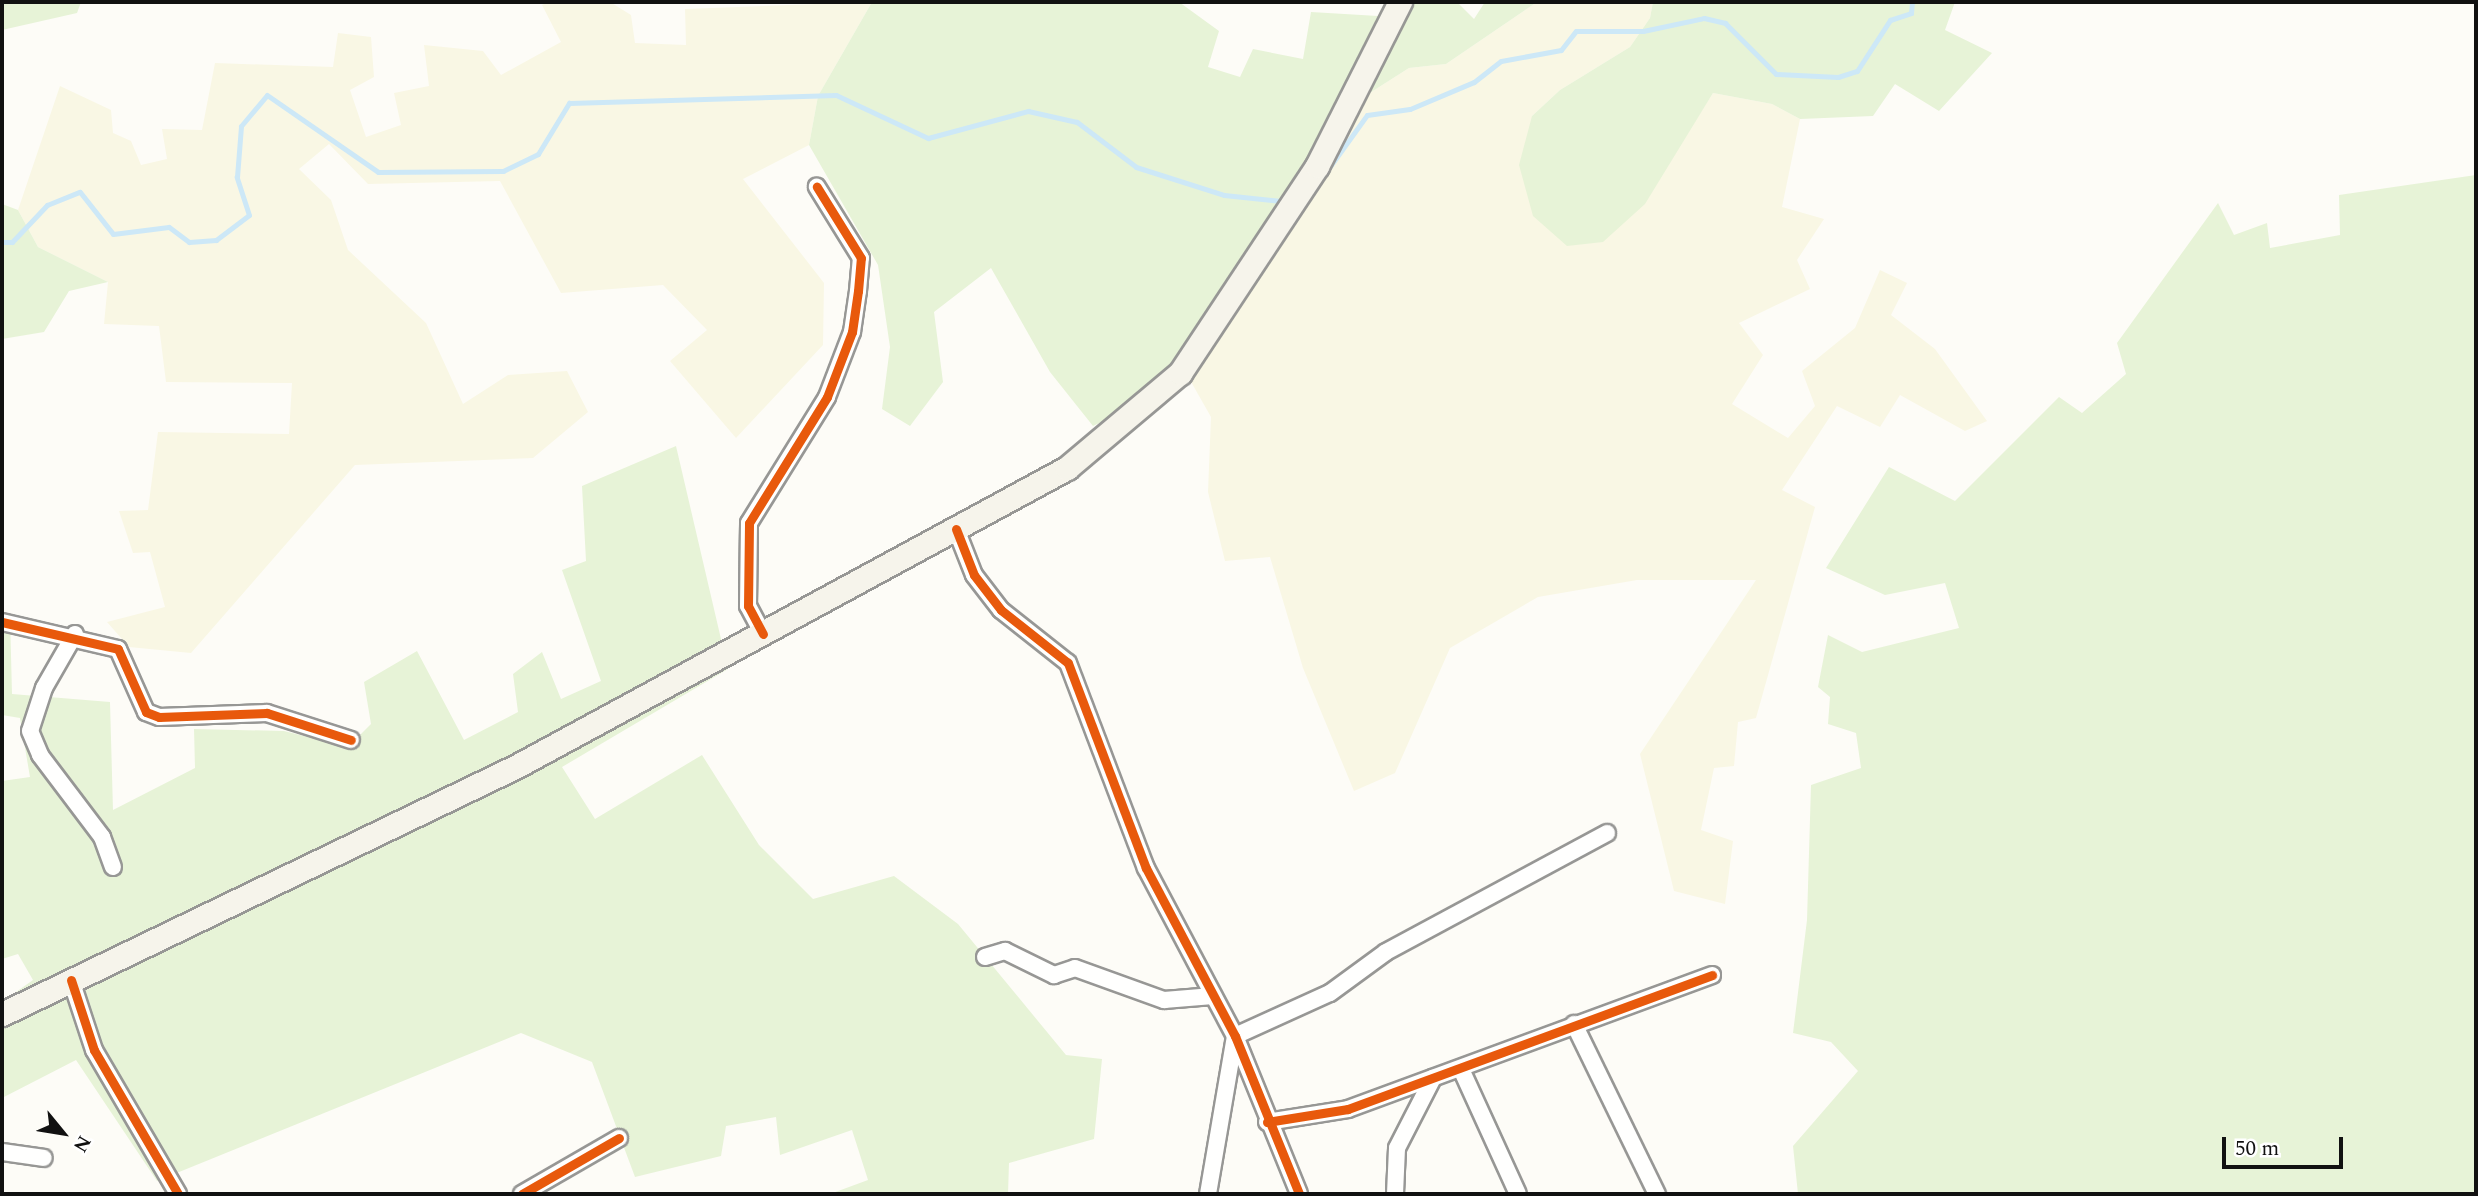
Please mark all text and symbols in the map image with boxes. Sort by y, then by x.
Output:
north arrow [28,1098,98,1168]
scale bar [2226,1122,2347,1166]
text: N [65,1130,98,1158]
text: 50 m [2235,1133,2279,1165]

